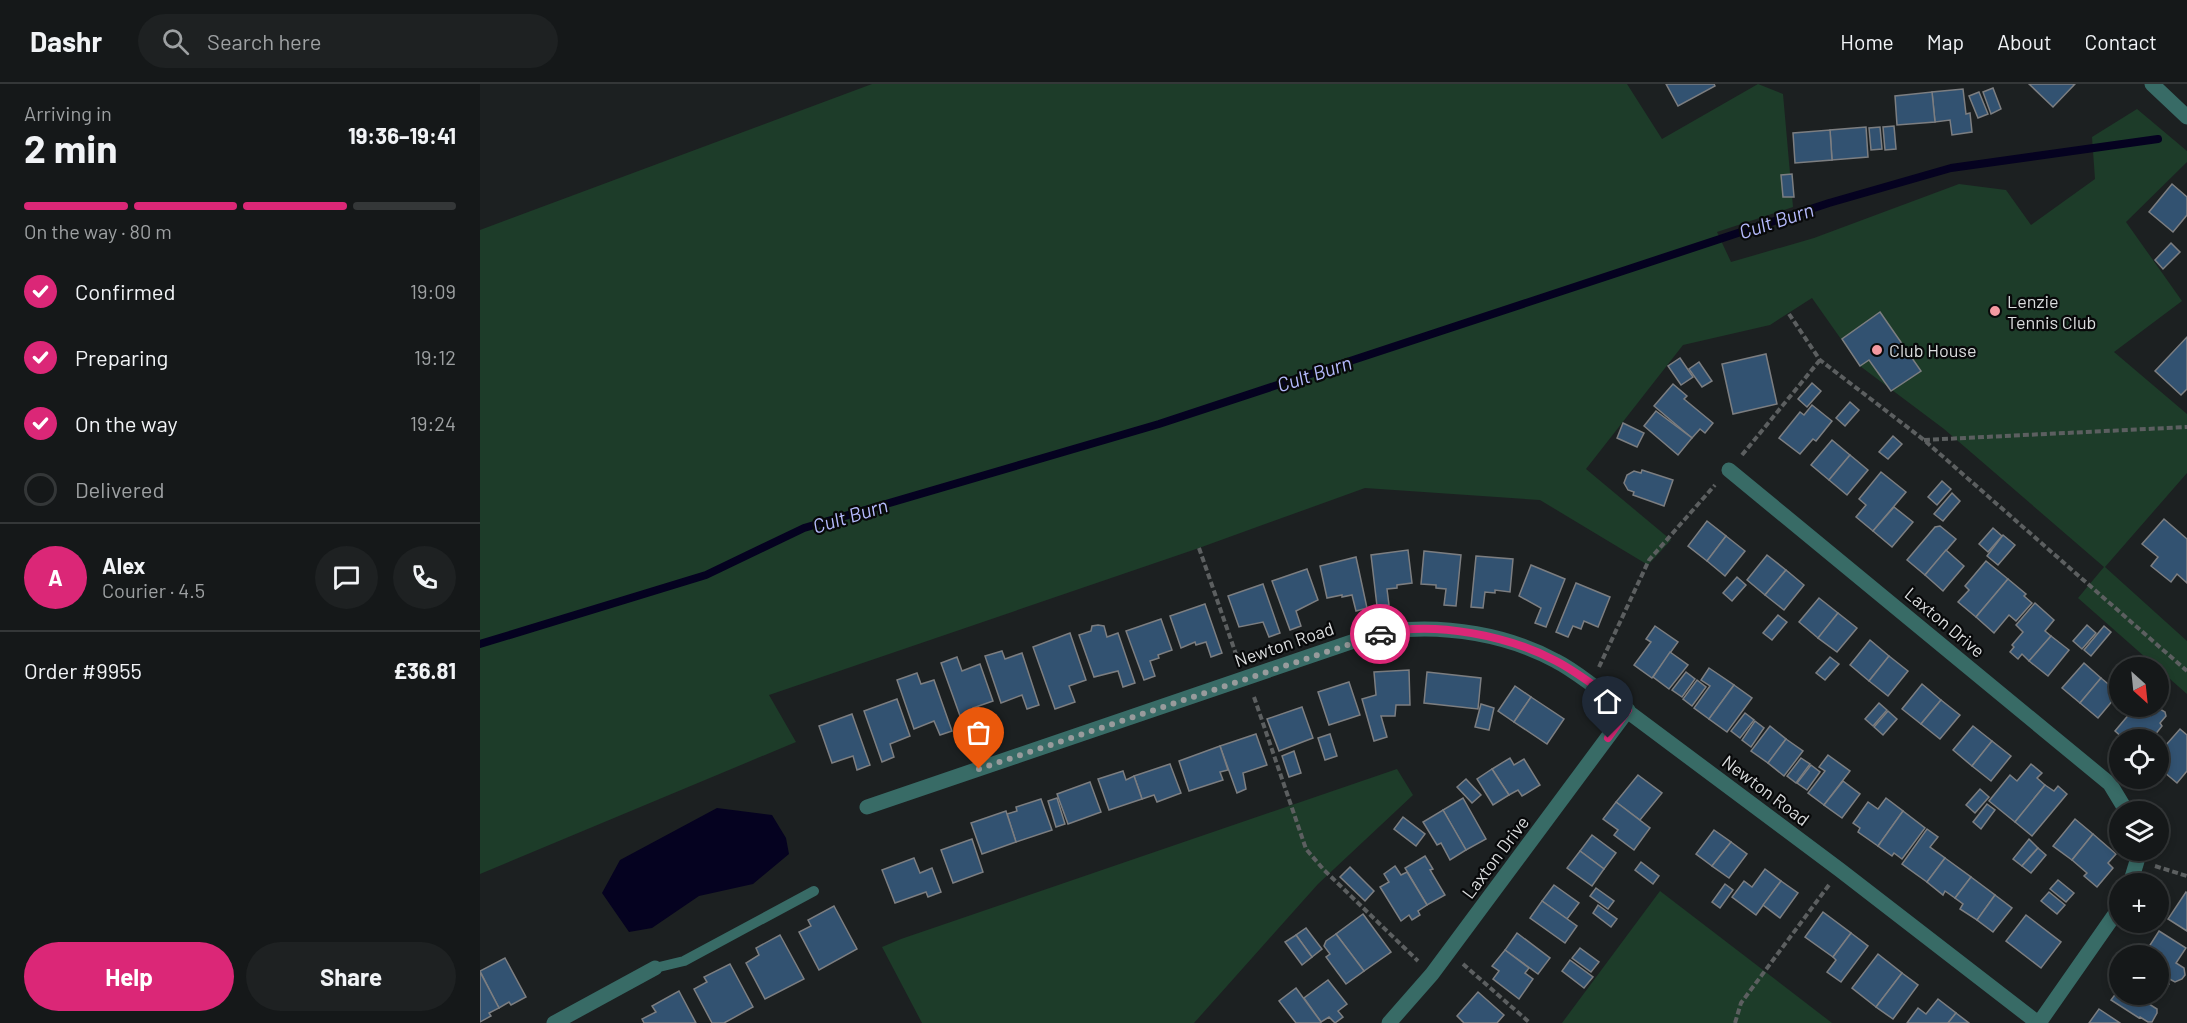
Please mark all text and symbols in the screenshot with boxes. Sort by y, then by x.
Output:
search box [138,14,558,68]
text: Dashr [30,24,102,58]
icon: search [159,25,192,58]
text: Search here [207,28,321,54]
text: Home [1840,29,1894,54]
text: Map [1927,29,1964,54]
text: About [1997,29,2052,54]
text: Contact [2085,29,2157,54]
text: Arriving in [24,101,112,125]
text: 19:36–19:41 [348,122,456,148]
text: 2 min [24,124,117,171]
water label: Cult Burn [1735,197,1817,243]
text: On the way · 80 m [24,219,172,243]
icon: check [24,275,57,308]
text: Confirmed [75,278,175,304]
text: 19:09 [410,279,456,303]
place label: Lenzie Tennis Club [2007,290,2096,333]
marker: Lenzie Tennis Club [1988,304,2002,318]
place label: Club House [1889,339,1977,361]
icon: check [24,341,57,374]
marker: Club House [1870,343,1884,357]
text: Preparing [75,344,168,370]
text: 19:12 [414,345,456,369]
water label: Cult Burn [1273,350,1355,396]
icon: check [24,407,57,440]
text: On the way [75,410,178,436]
text: 19:24 [410,411,456,435]
text: Delivered [75,476,164,502]
water label: Cult Burn [809,492,891,538]
button: chat [315,546,378,609]
button: phone [393,546,456,609]
text: Alex [102,552,145,578]
text: A [48,564,63,590]
text: Courier · 4.5 [102,578,205,602]
street label: Laxton Drive [1901,582,1989,662]
courier [1350,604,1410,664]
street label: Newton Road [1231,617,1337,671]
icon: car [1364,618,1397,651]
text: Order #9955 [24,657,142,683]
text: £36.81 [393,657,456,683]
north arrow [2109,657,2169,717]
map controls [2109,657,2169,1005]
pin [1582,676,1633,738]
icon: home [1591,685,1624,718]
pin [953,707,1004,769]
icon: bag [962,716,995,749]
button: locate [2109,729,2169,789]
street label: Newton Road [1718,750,1814,830]
button: layers [2109,801,2169,861]
street label: Laxton Drive [1457,811,1533,903]
button: + [2109,873,2169,933]
button: Help [24,942,234,1011]
button: Share [246,942,456,1011]
button: − [2109,945,2169,1005]

